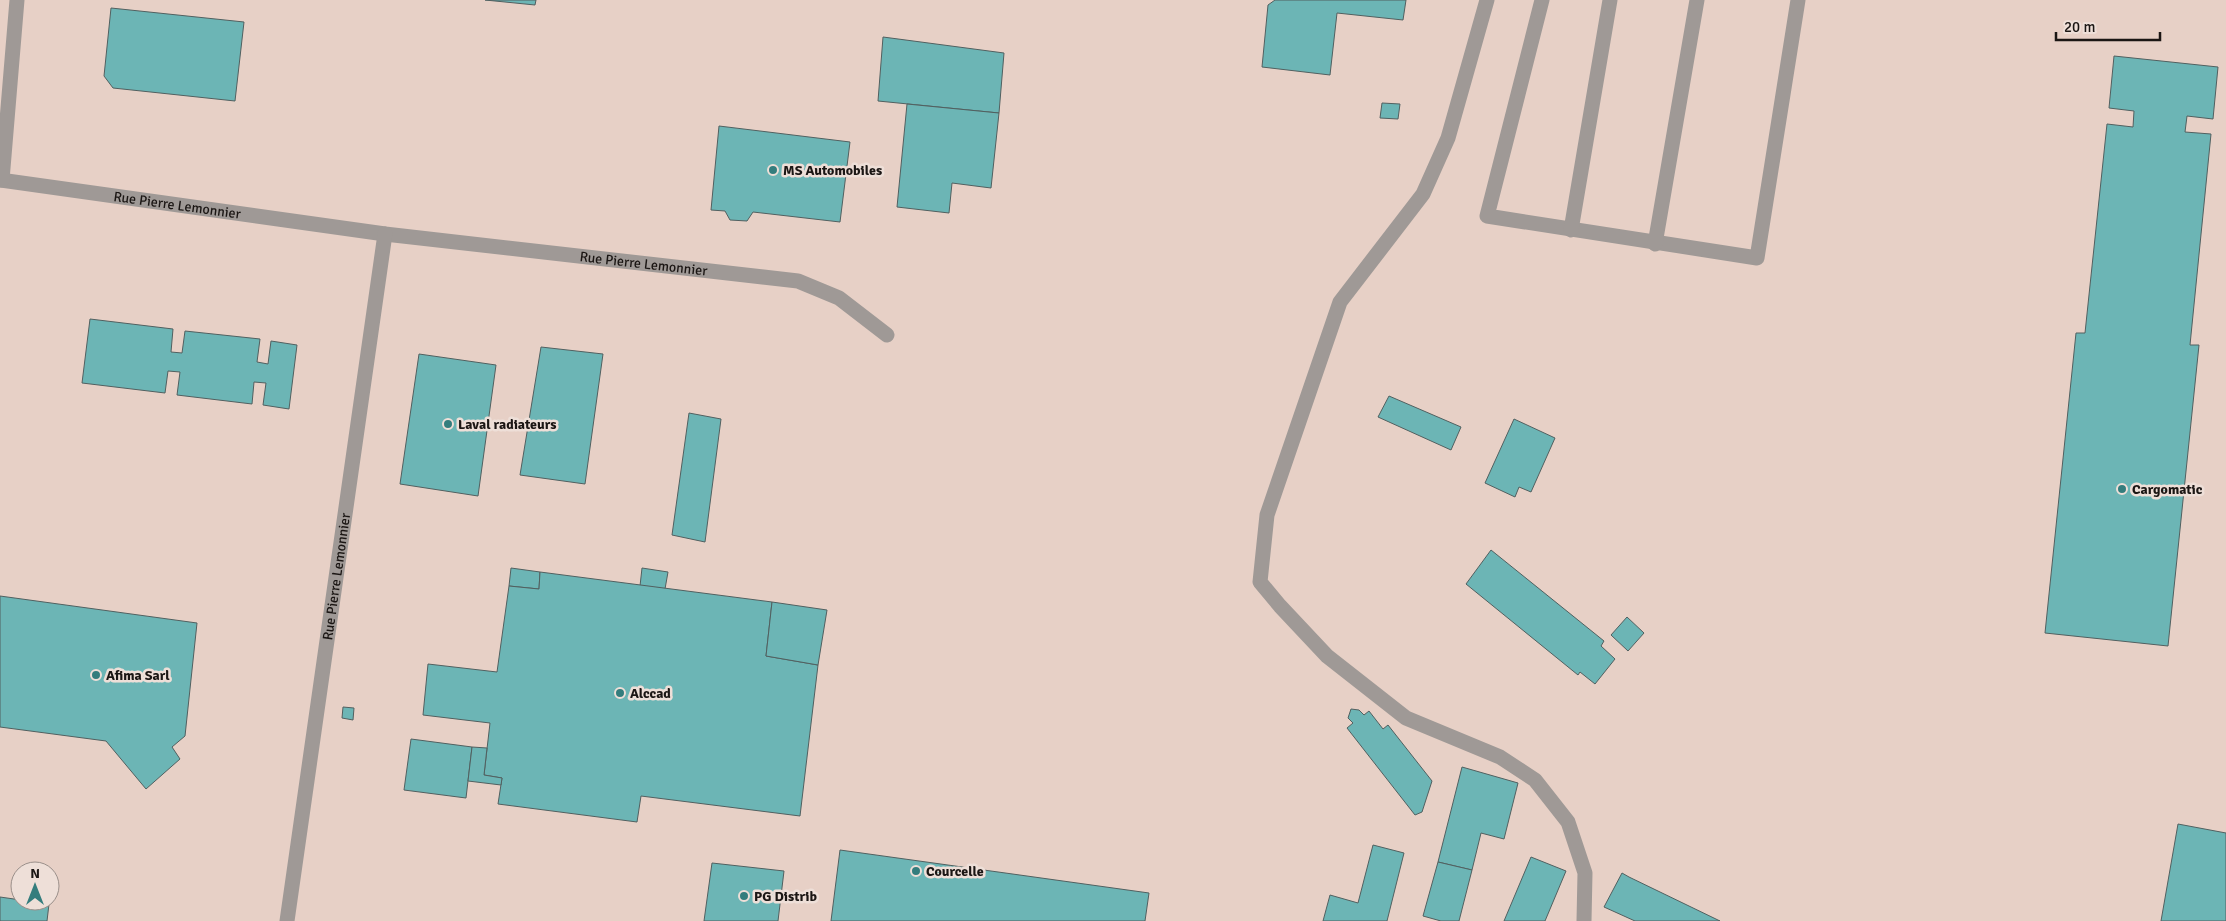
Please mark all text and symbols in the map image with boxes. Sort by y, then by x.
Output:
scale bar [2056,10,2160,42]
text: 20 m [2064,18,2095,36]
place label: MS Automobiles [783,162,882,179]
marker: MS Automobiles [767,164,779,176]
street label: Rue Pierre Lemonnier [112,188,243,223]
street label: Rue Pierre Lemonnier [579,248,709,280]
place label: Laval radiateurs [458,416,556,433]
marker: Laval radiateurs [442,418,454,430]
place label: Cargomatic [2132,481,2203,498]
marker: Cargomatic [2116,483,2128,495]
street label: Rue Pierre Lemonnier [319,511,354,641]
place label: Afima Sarl [106,667,170,684]
marker: Afima Sarl [90,669,102,681]
place label: Alccad [630,685,671,702]
marker: Alccad [614,687,626,699]
north arrow [10,861,60,911]
place label: Courcelle [926,863,984,880]
text: N [30,865,40,882]
marker: Courcelle [910,865,922,877]
place label: PG Distrib [754,888,817,905]
marker: PG Distrib [738,890,750,902]

